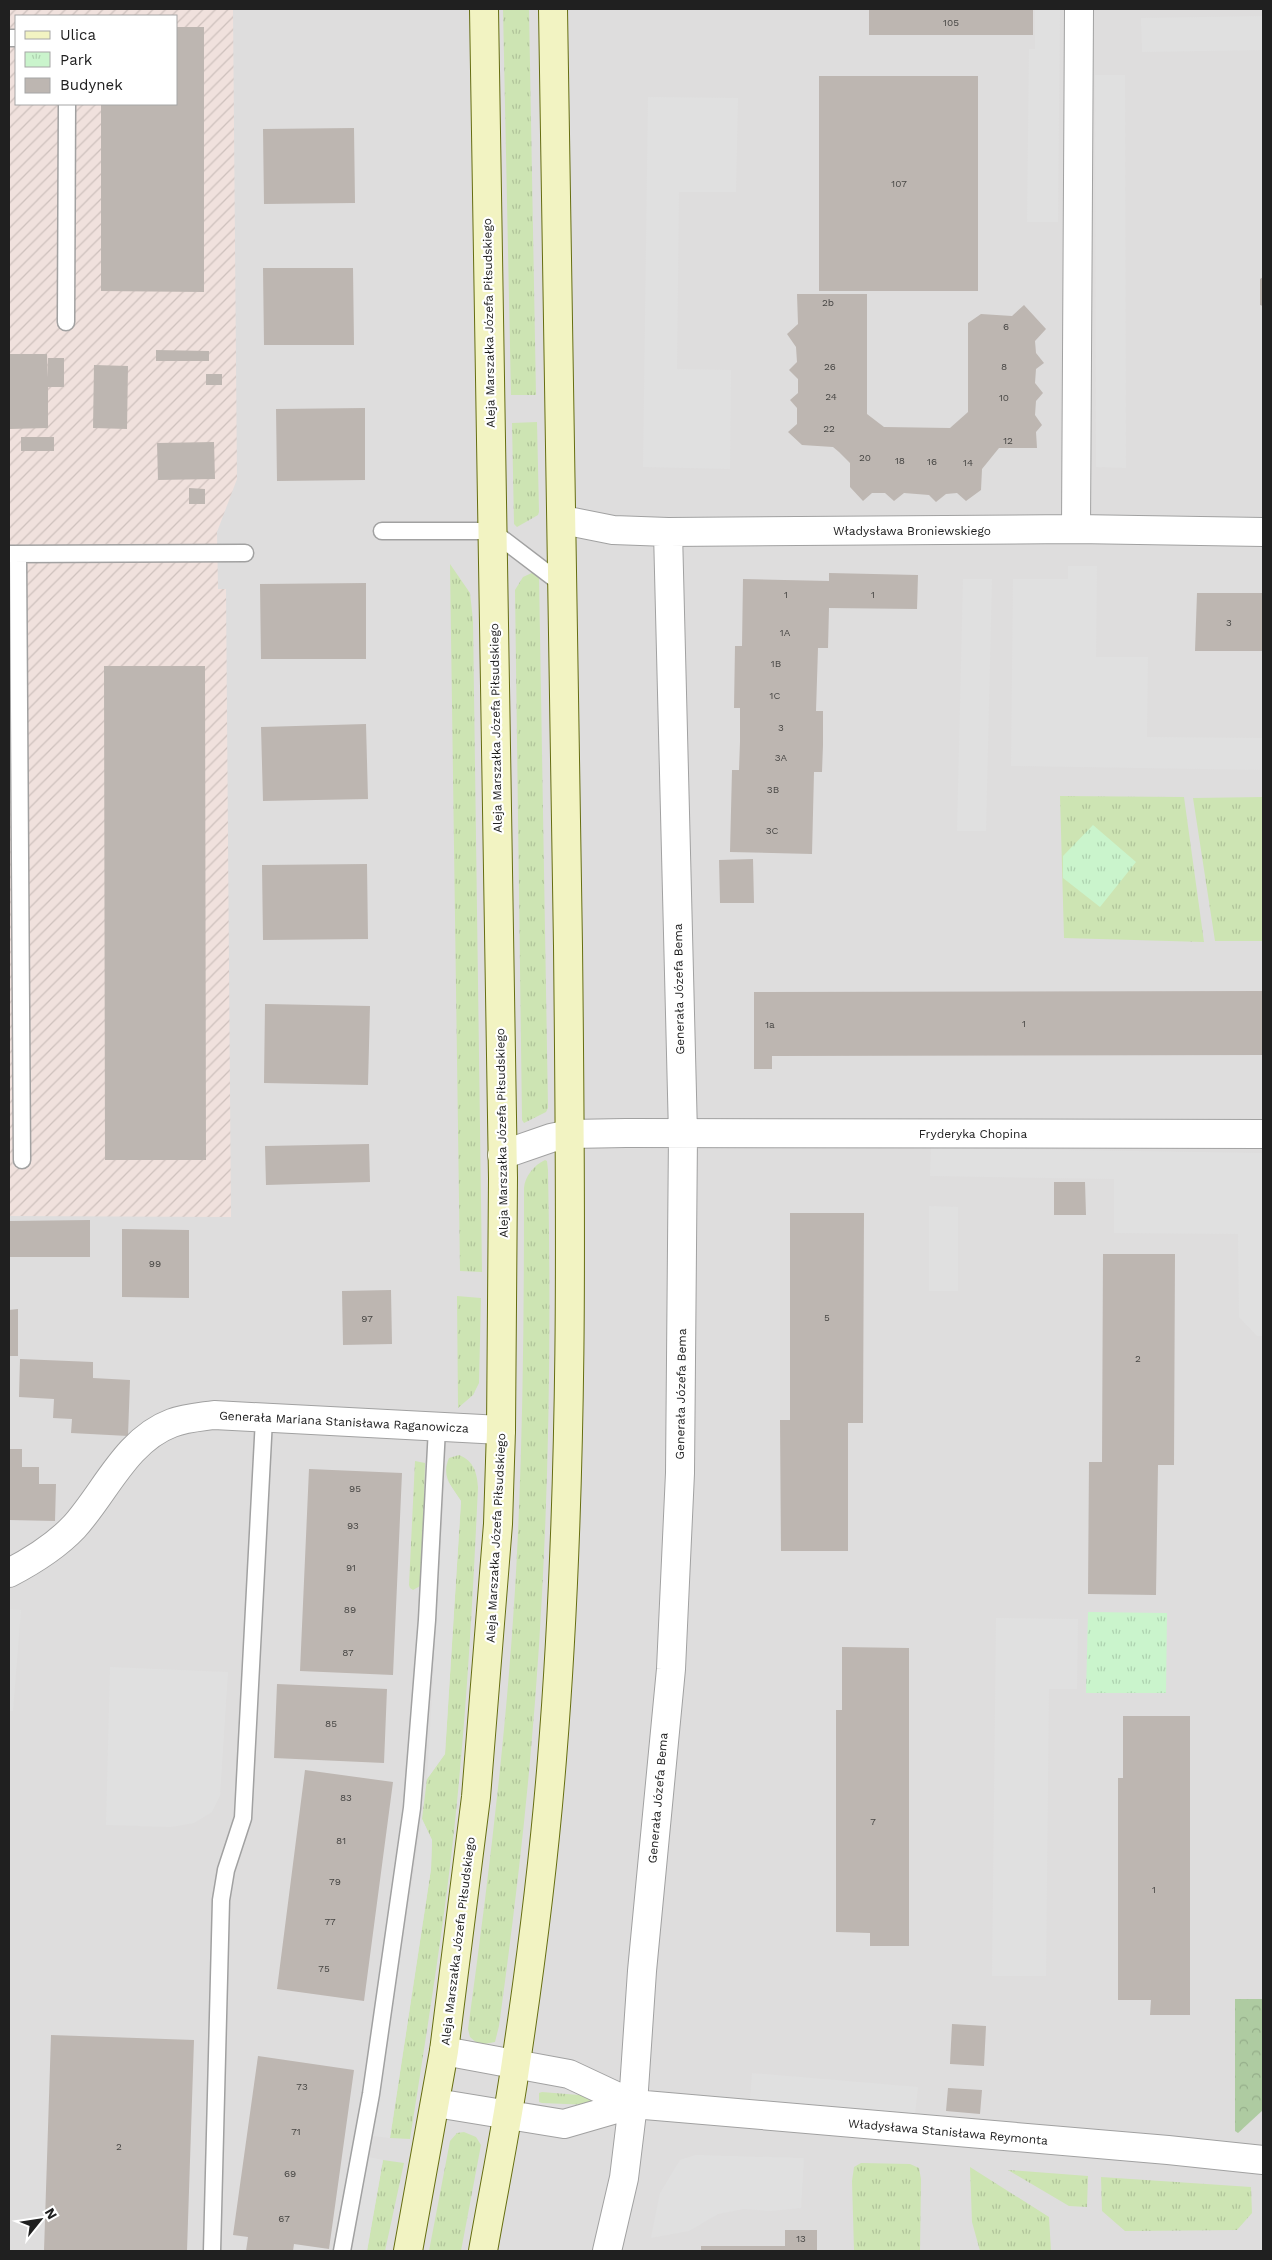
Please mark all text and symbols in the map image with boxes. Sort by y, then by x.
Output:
legend [15,15,178,105]
house number: 105 [943,17,959,28]
text: Ulica [60,26,97,44]
text: Park [60,51,93,69]
text: Budynek [60,76,123,94]
house number: 107 [891,178,907,189]
street label: Aleja Marszałka Józefa Piłsudskiego [480,218,498,428]
house number: 2b [822,297,834,308]
house number: 6 [1003,321,1009,332]
house number: 26 [824,361,836,372]
house number: 8 [1001,361,1007,372]
house number: 24 [825,391,837,402]
house number: 10 [999,392,1009,403]
house number: 22 [823,423,835,434]
house number: 12 [1003,435,1013,446]
house number: 20 [859,452,871,463]
house number: 18 [895,455,905,466]
house number: 16 [927,456,937,467]
house number: 14 [963,457,973,468]
street label: Władysława Broniewskiego [833,524,991,538]
house number: 1 [784,589,788,600]
house number: 1 [871,589,875,600]
house number: 3 [1226,617,1232,628]
street label: Aleja Marszałka Józefa Piłsudskiego [487,623,505,833]
house number: 1A [780,627,791,638]
house number: 1B [771,658,781,669]
house number: 1C [770,690,781,701]
house number: 3 [778,722,784,733]
house number: 3A [775,752,788,763]
house number: 3B [767,784,779,795]
house number: 3C [766,825,778,836]
street label: Generała Józefa Bema [671,923,687,1055]
house number: 1 [1022,1018,1026,1029]
house number: 1a [765,1019,775,1030]
street label: Aleja Marszałka Józefa Piłsudskiego [493,1028,511,1238]
street label: Fryderyka Chopina [919,1127,1027,1141]
house number: 99 [149,1258,161,1269]
house number: 5 [824,1312,830,1323]
house number: 97 [361,1313,373,1324]
street label: Generała Józefa Bema [673,1328,689,1460]
house number: 2 [1135,1353,1141,1364]
street label: Generała Mariana Stanisława Raganowicza [219,1408,469,1436]
street label: Aleja Marszałka Józefa Piłsudskiego [484,1433,508,1643]
house number: 95 [349,1483,361,1494]
house number: 93 [347,1520,359,1531]
house number: 91 [346,1562,356,1573]
house number: 89 [344,1604,356,1615]
house number: 87 [342,1647,354,1658]
house number: 85 [325,1718,337,1729]
street label: Generała Józefa Bema [645,1732,671,1864]
house number: 83 [340,1792,352,1803]
house number: 7 [870,1816,876,1827]
house number: 81 [336,1835,346,1846]
street label: Aleja Marszałka Józefa Piłsudskiego [438,1836,478,2046]
house number: 79 [329,1876,341,1887]
house number: 1 [1152,1884,1156,1895]
house number: 77 [324,1916,336,1927]
house number: 75 [318,1963,330,1974]
house number: 73 [296,2081,308,2092]
street label: Władysława Stanisława Reymonta [847,2116,1049,2148]
house number: 71 [291,2126,301,2137]
house number: 2 [116,2141,122,2152]
house number: 69 [284,2168,296,2179]
north arrow [15,2195,65,2245]
text: N [42,2205,61,2222]
house number: 67 [278,2213,290,2224]
house number: 13 [796,2233,806,2244]

